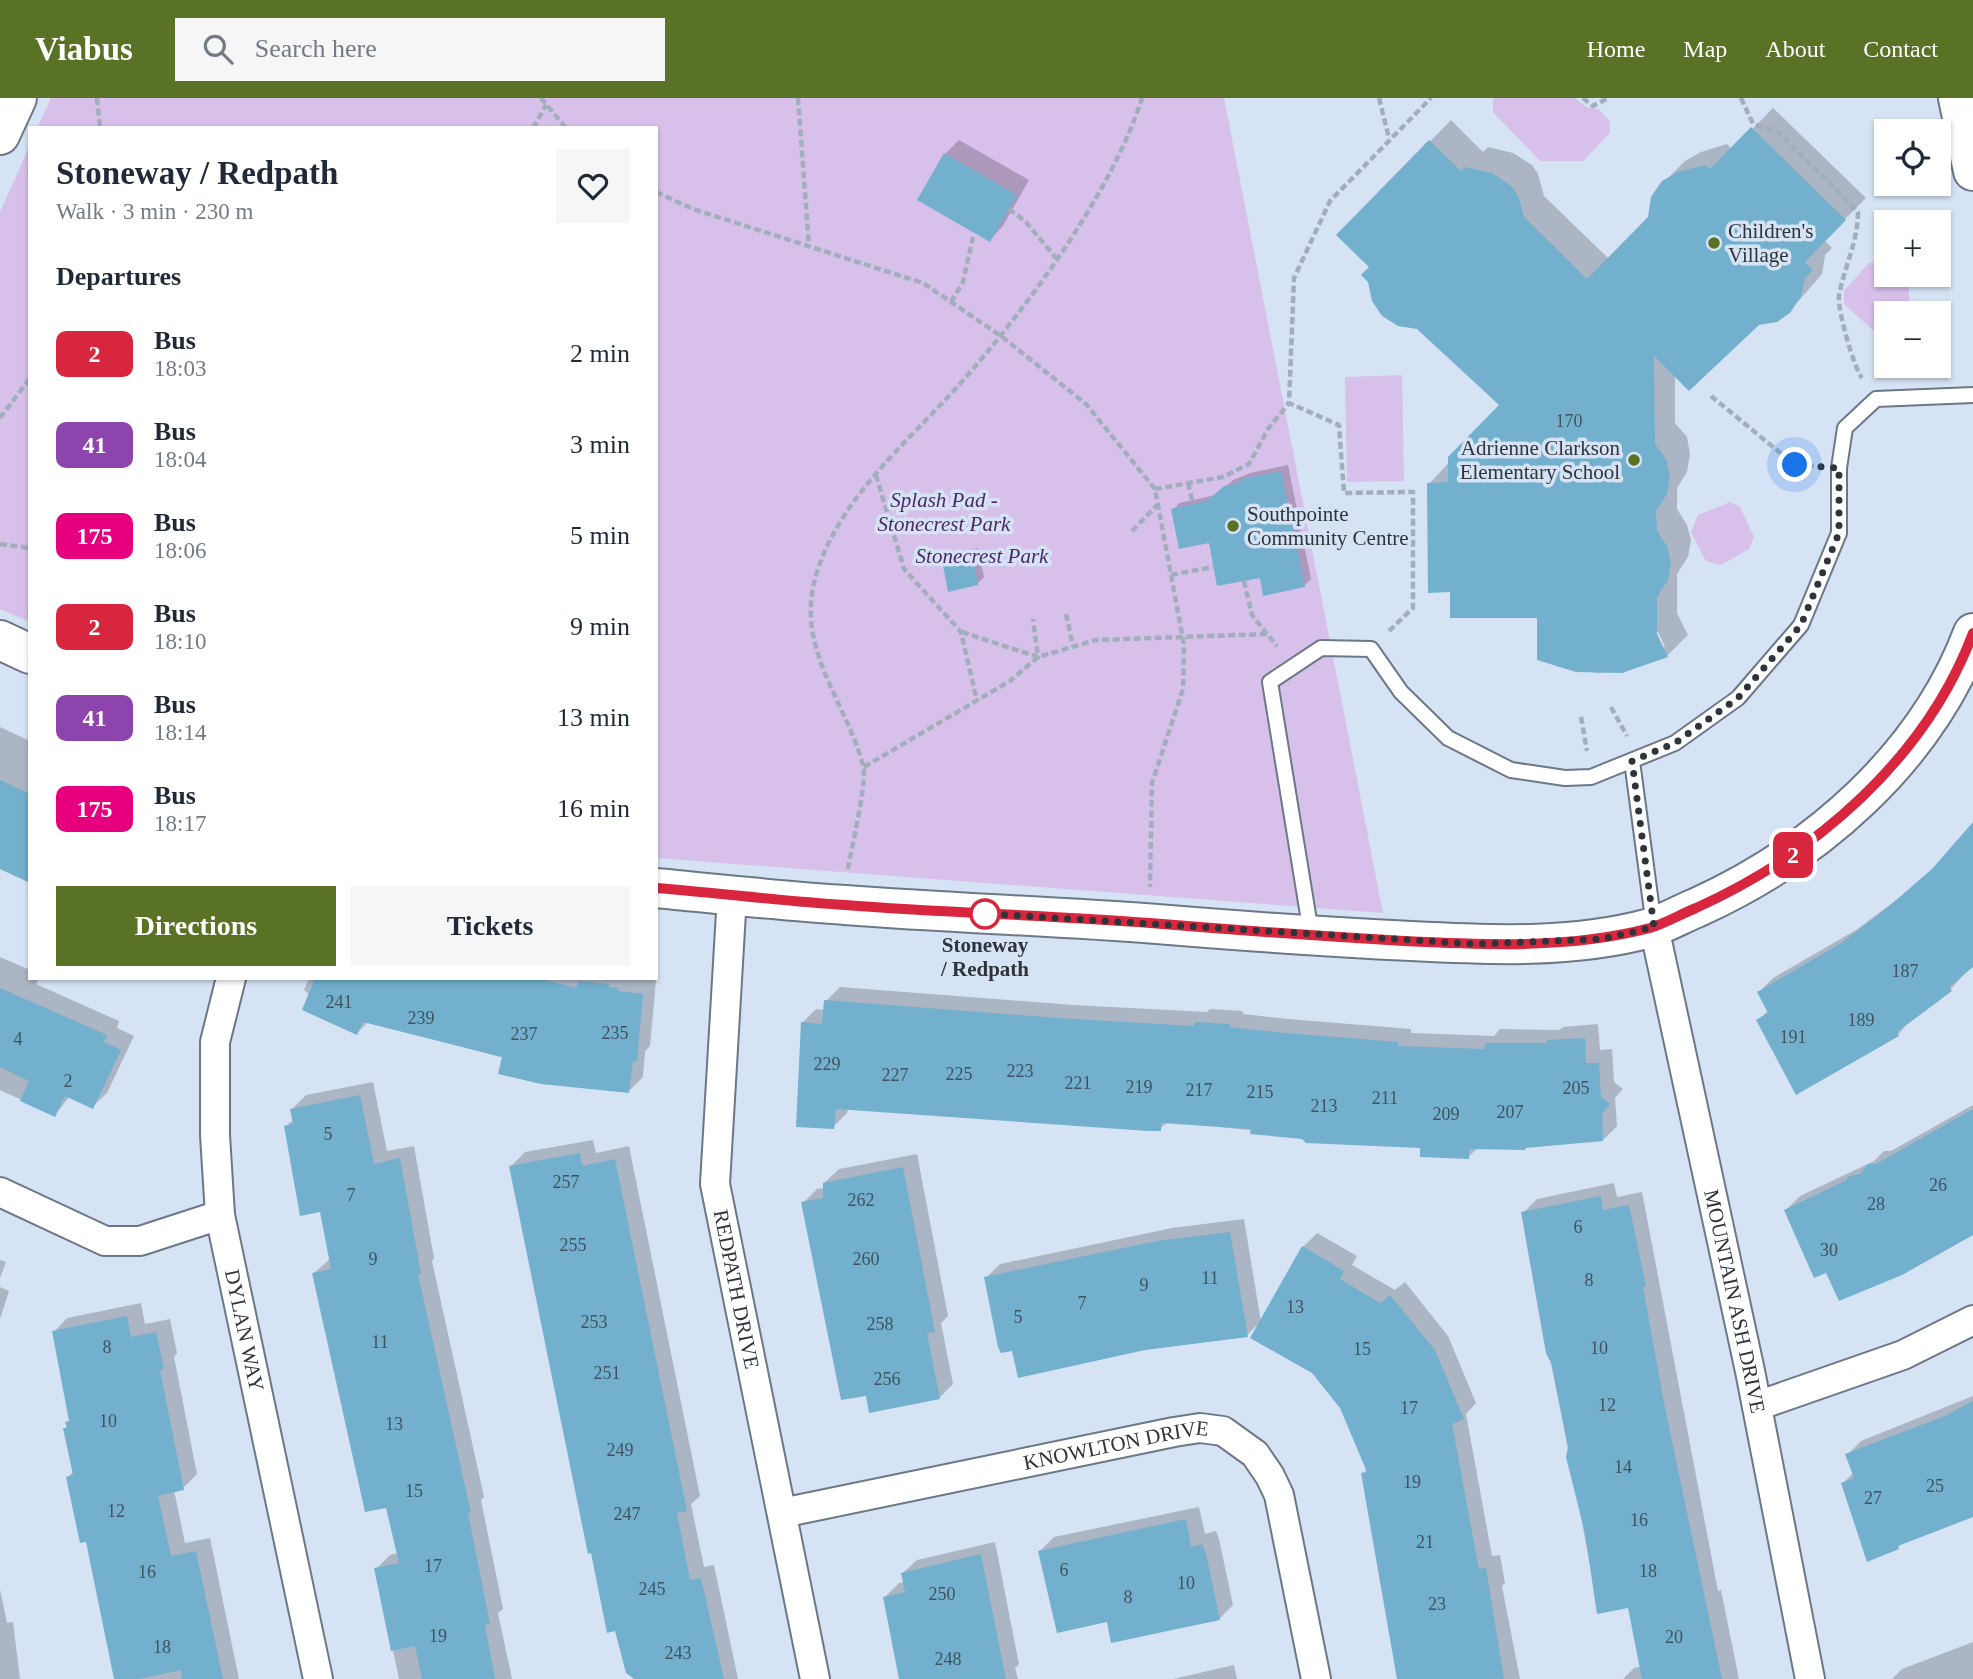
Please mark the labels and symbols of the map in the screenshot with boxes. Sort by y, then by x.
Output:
place label: Children's Village [1728,219,1813,267]
marker: Children's Village [1706,235,1722,251]
house number: 170 [1556,411,1583,431]
place label: Adrienne Clarkson Elementary School [1460,436,1620,484]
your location [1777,447,1812,482]
marker: Adrienne Clarkson Elementary School [1626,452,1642,468]
park label: Splash Pad - Stonecrest Park [878,488,1011,536]
place label: Southpointe Community Centre [1247,502,1409,550]
marker: Southpointe Community Centre [1225,518,1241,534]
park label: Stonecrest Park [916,544,1049,568]
line badge: 2 [1770,832,1816,878]
marker: Stoneway / Redpath [970,899,1000,929]
place label: Stoneway / Redpath [940,933,1029,981]
house number: 187 [1892,961,1919,981]
house number: 241 [326,992,353,1012]
house number: 239 [408,1008,435,1028]
house number: 189 [1848,1010,1875,1030]
house number: 235 [602,1023,629,1043]
house number: 237 [511,1024,538,1044]
house number: 191 [1780,1027,1807,1047]
house number: 4 [14,1029,23,1049]
house number: 229 [814,1054,841,1074]
house number: 223 [1007,1061,1034,1081]
house number: 225 [946,1064,973,1084]
house number: 227 [882,1065,909,1085]
house number: 2 [64,1071,73,1091]
house number: 221 [1065,1073,1092,1093]
house number: 219 [1126,1077,1153,1097]
house number: 205 [1563,1078,1590,1098]
house number: 217 [1186,1080,1213,1100]
house number: 215 [1247,1082,1274,1102]
house number: 211 [1372,1088,1398,1108]
house number: 213 [1311,1096,1338,1116]
house number: 207 [1497,1102,1524,1122]
house number: 209 [1433,1104,1460,1124]
house number: 5 [324,1124,333,1144]
house number: 257 [553,1172,580,1192]
house number: 26 [1929,1175,1947,1195]
house number: 7 [347,1185,356,1205]
street label: MOUNTAIN ASH DRIVE [1699,1187,1770,1415]
house number: 262 [848,1190,875,1210]
house number: 28 [1867,1194,1885,1214]
street label: REDPATH DRIVE [708,1208,764,1371]
house number: 6 [1574,1217,1583,1237]
house number: 255 [560,1235,587,1255]
house number: 30 [1820,1240,1838,1260]
house number: 9 [369,1249,378,1269]
house number: 260 [853,1249,880,1269]
street label: DYLAN WAY [220,1267,269,1394]
house number: 11 [1201,1268,1219,1288]
house number: 8 [1585,1270,1594,1290]
house number: 9 [1140,1275,1149,1295]
house number: 7 [1078,1293,1087,1313]
house number: 13 [1286,1297,1304,1317]
house number: 5 [1014,1307,1023,1327]
house number: 253 [581,1312,608,1332]
house number: 258 [867,1314,894,1334]
house number: 11 [371,1332,389,1352]
house number: 8 [103,1337,112,1357]
house number: 10 [1590,1338,1608,1358]
house number: 15 [1353,1339,1371,1359]
house number: 251 [594,1363,621,1383]
house number: 256 [874,1369,901,1389]
house number: 12 [1598,1395,1616,1415]
house number: 17 [1400,1398,1418,1418]
house number: 10 [99,1411,117,1431]
house number: 13 [385,1414,403,1434]
street label: KNOWLTON DRIVE [1021,1416,1210,1475]
house number: 249 [607,1440,634,1460]
house number: 14 [1614,1457,1632,1477]
house number: 19 [1403,1472,1421,1492]
house number: 25 [1926,1476,1944,1496]
house number: 15 [405,1481,423,1501]
house number: 27 [1864,1488,1882,1508]
house number: 12 [107,1501,125,1521]
house number: 247 [614,1504,641,1524]
house number: 16 [1630,1510,1648,1530]
house number: 21 [1416,1532,1434,1552]
house number: 17 [424,1556,442,1576]
house number: 6 [1060,1560,1069,1580]
house number: 18 [1639,1561,1657,1581]
house number: 16 [138,1562,156,1582]
house number: 10 [1177,1573,1195,1593]
house number: 245 [639,1579,666,1599]
house number: 250 [929,1584,956,1604]
house number: 8 [1124,1587,1133,1607]
house number: 23 [1428,1594,1446,1614]
house number: 19 [429,1626,447,1646]
house number: 20 [1665,1627,1683,1647]
house number: 18 [153,1637,171,1657]
house number: 243 [665,1643,692,1663]
house number: 248 [935,1649,962,1669]

